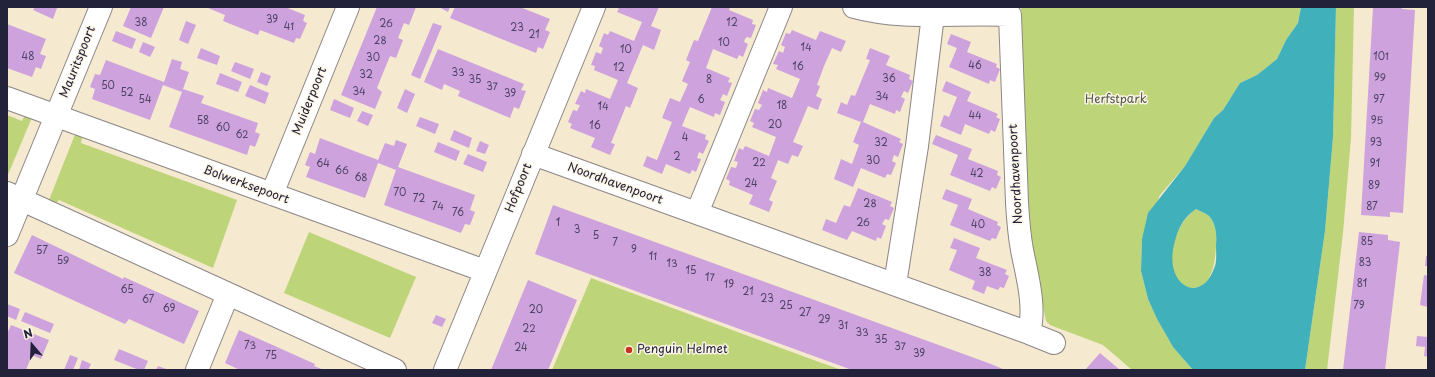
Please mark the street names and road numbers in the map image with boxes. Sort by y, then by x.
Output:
street label: Mauritspoort [57,24,99,100]
street label: Muiderpoort [290,65,330,137]
street label: Noordhavenpoort [1006,124,1026,224]
street label: Noordhavenpoort [565,160,665,208]
street label: Hofpoort [503,161,535,215]
street label: Bolwerksepoort [201,163,291,207]

